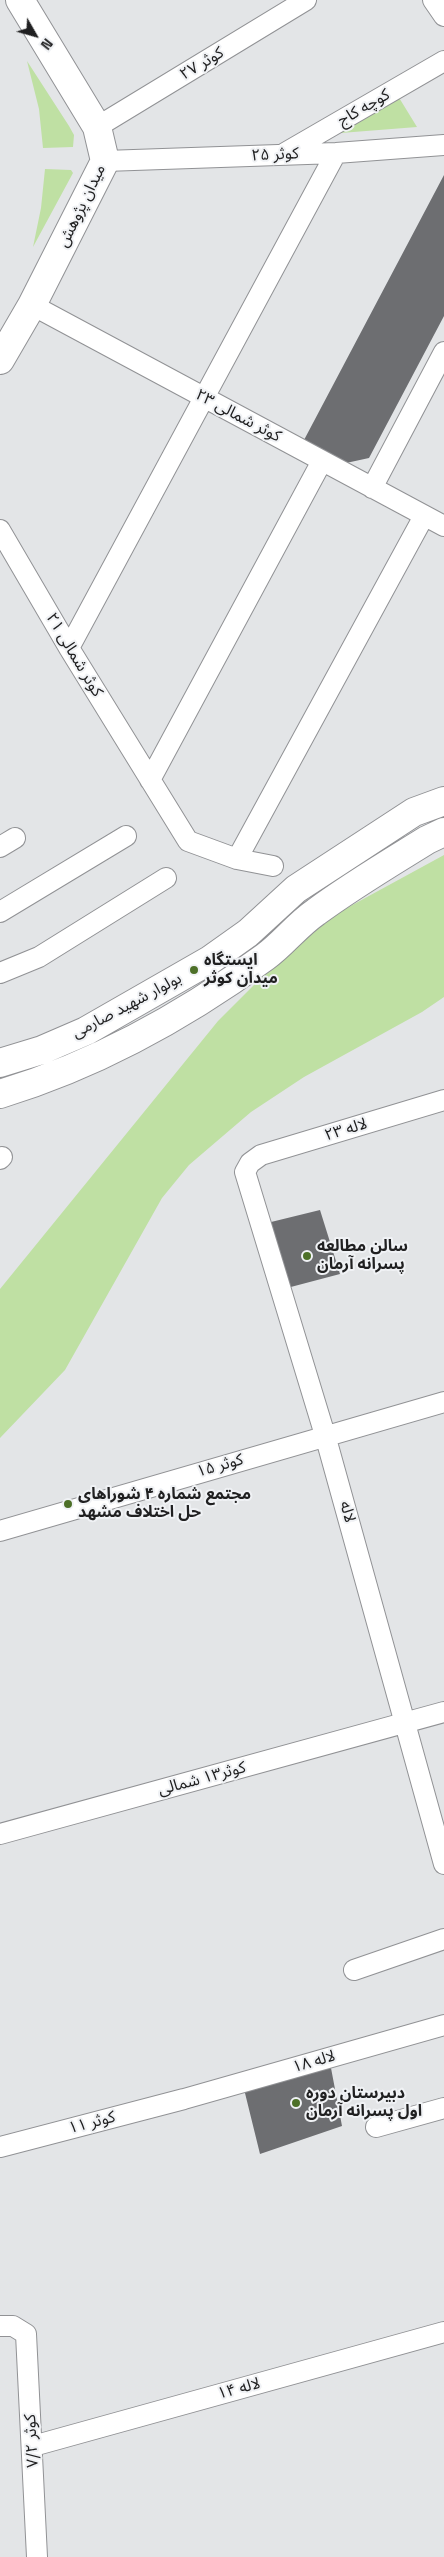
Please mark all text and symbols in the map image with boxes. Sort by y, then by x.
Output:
north arrow [10,10,60,60]
text: N [37,35,57,53]
street label: کوثر ۲۷ [177,43,227,85]
street label: کوچه کاج [335,85,393,131]
street label: کوثر ۲۵ [251,144,299,166]
street label: میدان پژوهش [54,162,110,250]
street label: کوثر شمالی ۲۳ [192,385,284,447]
street label: کوثر شمالی ۲۱ [42,610,106,700]
place label: ایستگاه میدان کوثر [204,951,278,989]
marker: ایستگاه میدان کوثر [188,964,200,976]
street label: بولوار شهید صارمی [69,969,185,1043]
street label: لاله ۲۳ [322,1114,370,1146]
place label: سالن مطالعه پسرانه آرمان [317,1237,408,1275]
marker: سالن مطالعه پسرانه آرمان [301,1250,313,1262]
street label: کوثر ۱۵ [194,1450,246,1482]
place label: مجتمع شماره ۴ شوراهای حل اختلاف مشهد [78,1485,251,1523]
marker: مجتمع شماره ۴ شوراهای حل اختلاف مشهد [62,1498,74,1510]
street label: لاله [335,1499,359,1525]
street label: کوثر۱۳ شمالی [156,1758,248,1800]
street label: لاله ۱۸ [290,2047,338,2077]
place label: دبیرستان دوره اول پسرانه آرمان [306,2084,422,2122]
marker: دبیرستان دوره اول پسرانه آرمان [290,2097,302,2109]
street label: کوثر ۱۱ [66,2108,118,2138]
street label: لاله ۱۴ [215,2374,263,2404]
street label: کوثر ۷/۲ [21,2414,43,2468]

